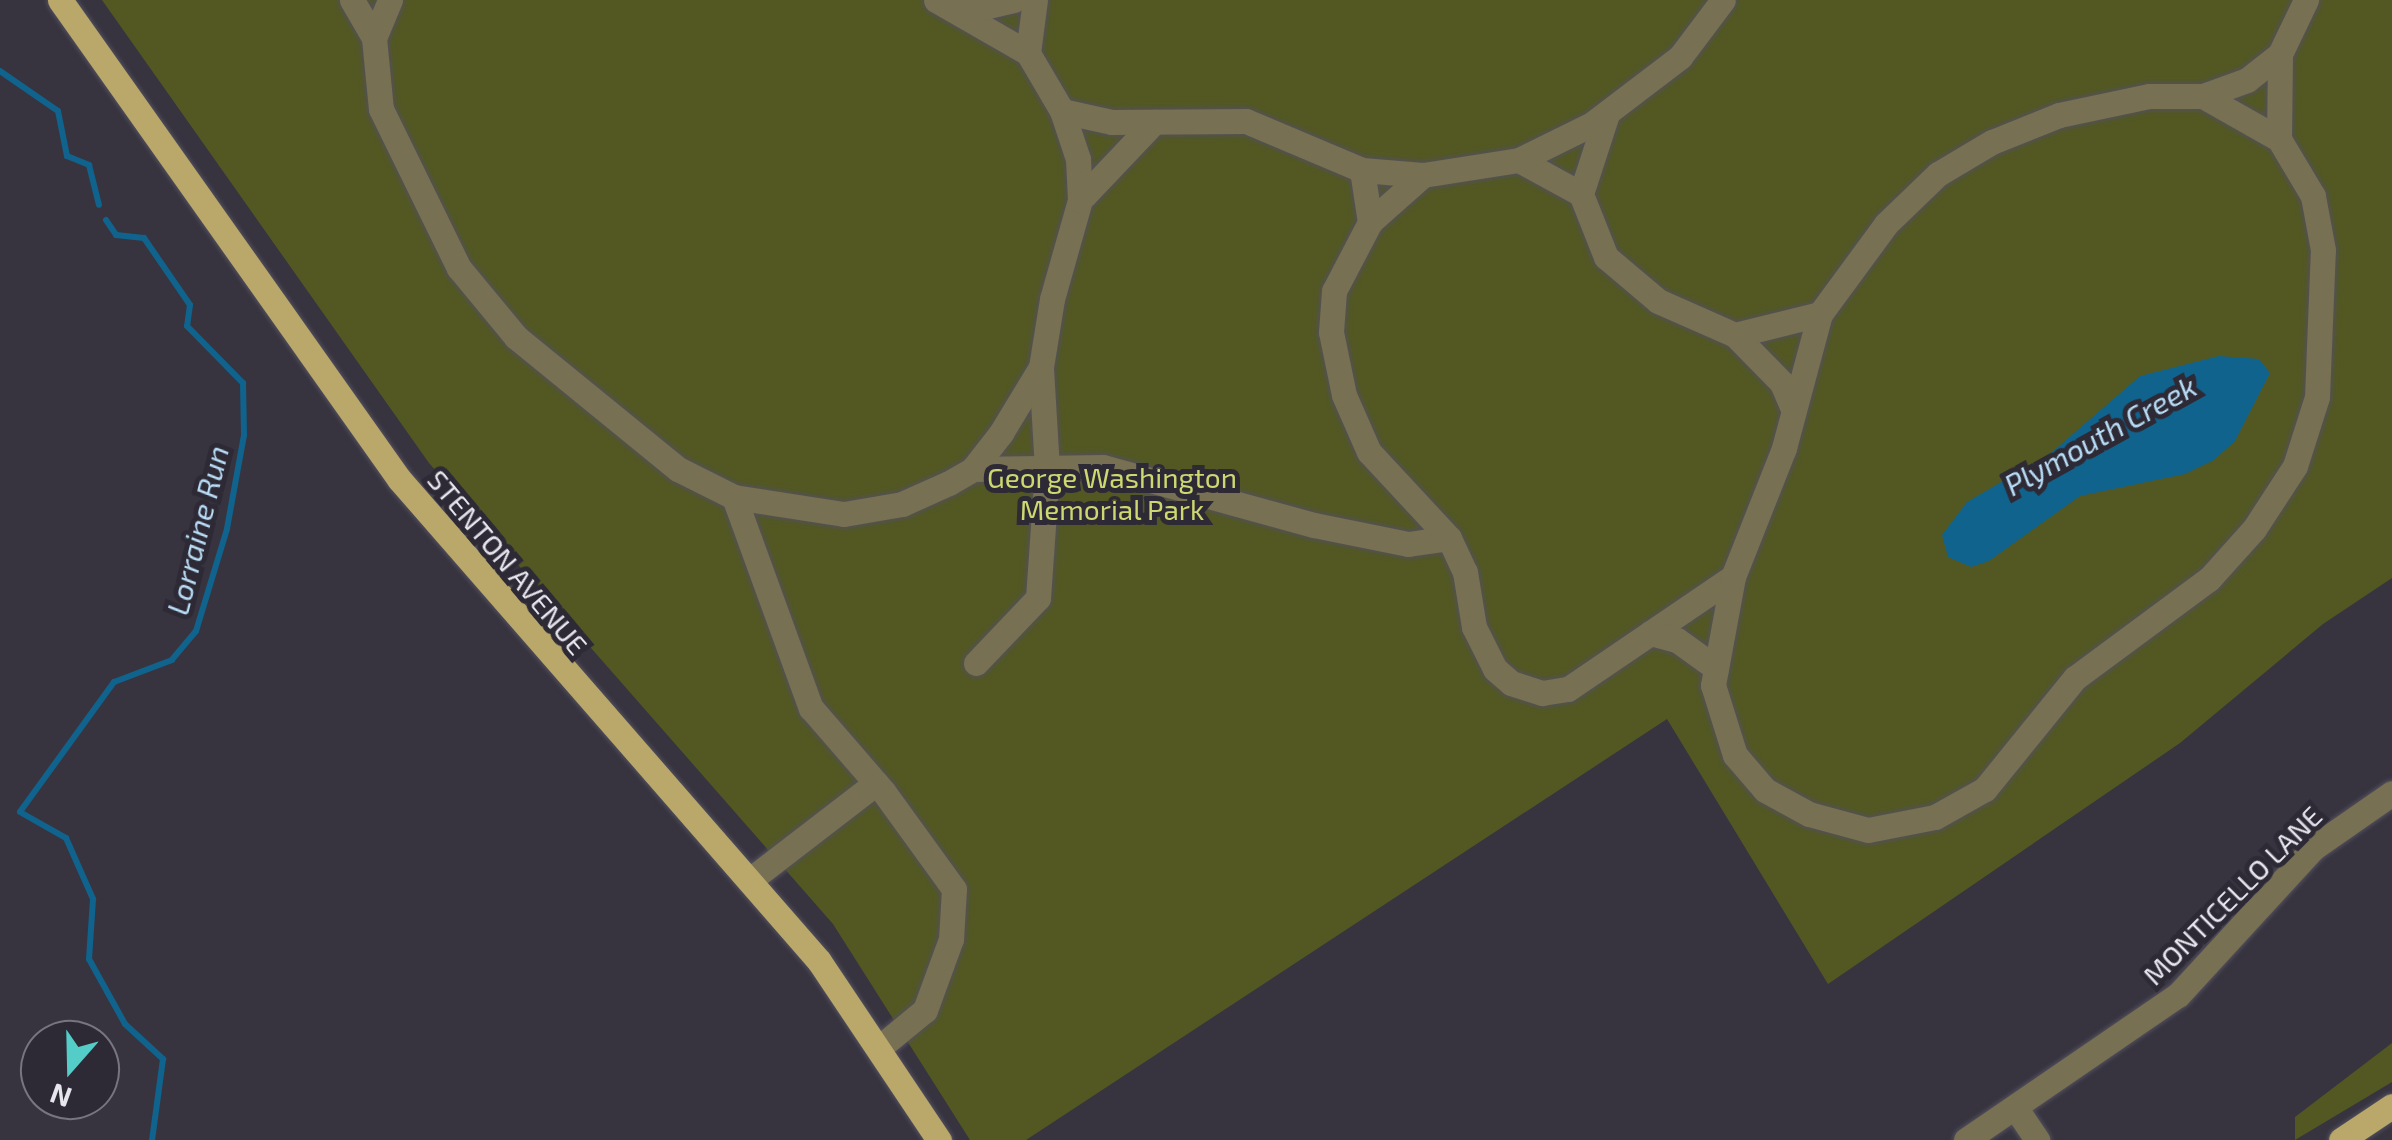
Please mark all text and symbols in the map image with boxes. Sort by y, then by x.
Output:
water label: Plymouth Creek [1998,367,2202,503]
water label: Lorraine Run [159,442,235,618]
park label: George Washington Memorial Park [987,460,1237,526]
street label: STENTON AVENUE [421,463,595,661]
street label: MONTICELLO LANE [2136,799,2328,991]
north arrow [20,1020,120,1120]
text: N [45,1077,76,1116]

